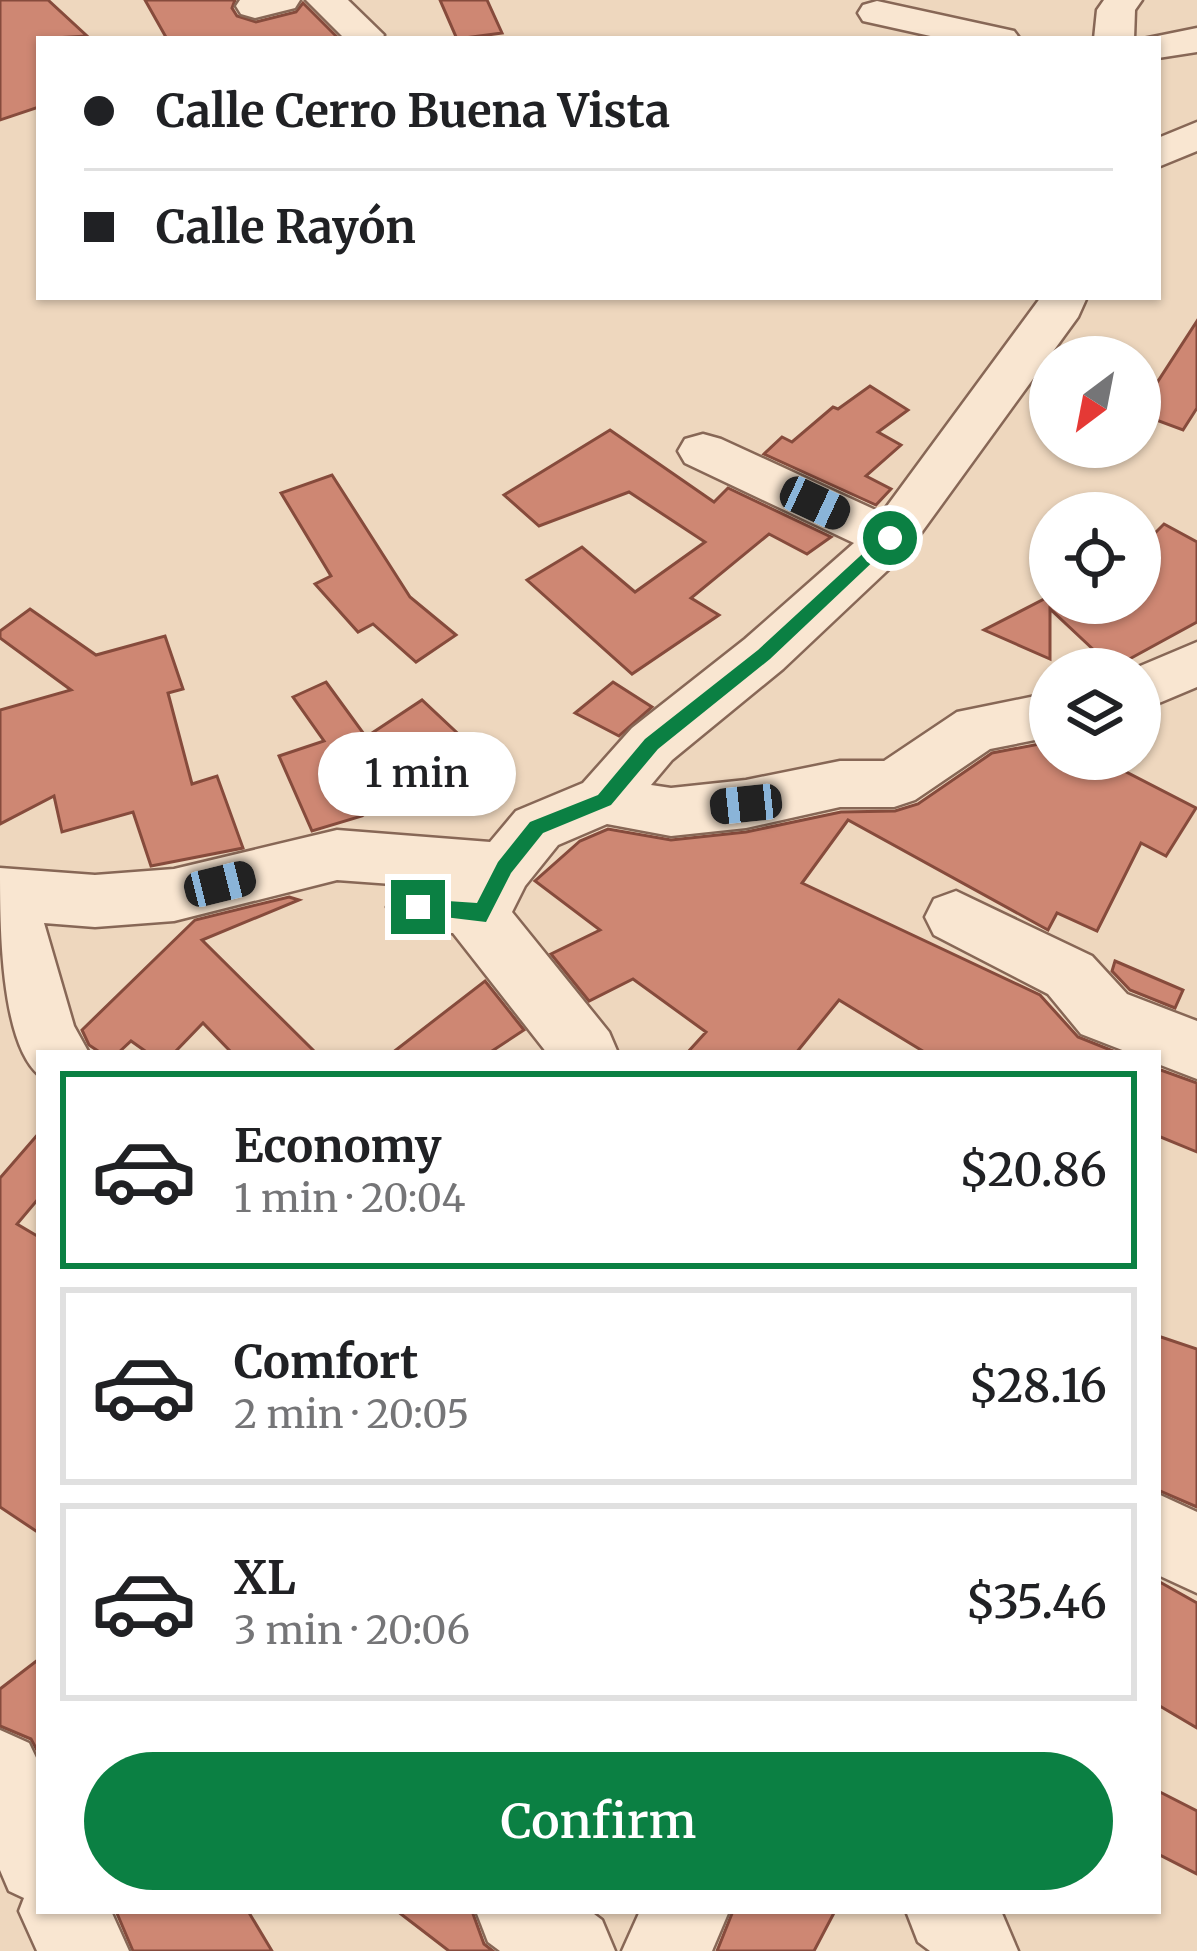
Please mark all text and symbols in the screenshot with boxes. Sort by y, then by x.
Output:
text: Calle Cerro Buena Vista [156,83,670,139]
text: Calle Rayón [156,199,416,255]
north arrow [1029,336,1161,468]
map controls [1029,336,1161,780]
car [775,471,855,535]
button: locate [1029,492,1161,624]
route start [863,511,917,565]
button: layers [1029,648,1161,780]
callout: 1 min [319,733,517,817]
text: 1 min [365,749,469,798]
car [708,782,784,826]
car [181,858,259,910]
route end [391,880,445,934]
icon: car [90,1116,198,1224]
text: Economy [234,1118,442,1174]
text: $20.86 [959,1142,1107,1198]
text: 1 min · 20:04 [234,1174,465,1223]
icon: car [90,1332,198,1440]
text: Comfort [234,1334,418,1390]
text: $28.16 [968,1358,1107,1414]
text: 2 min · 20:05 [234,1390,469,1439]
icon: car [90,1548,198,1656]
text: XL [234,1550,296,1606]
text: $35.46 [965,1574,1107,1630]
text: 3 min · 20:06 [234,1606,470,1655]
button: Confirm [84,1752,1113,1890]

